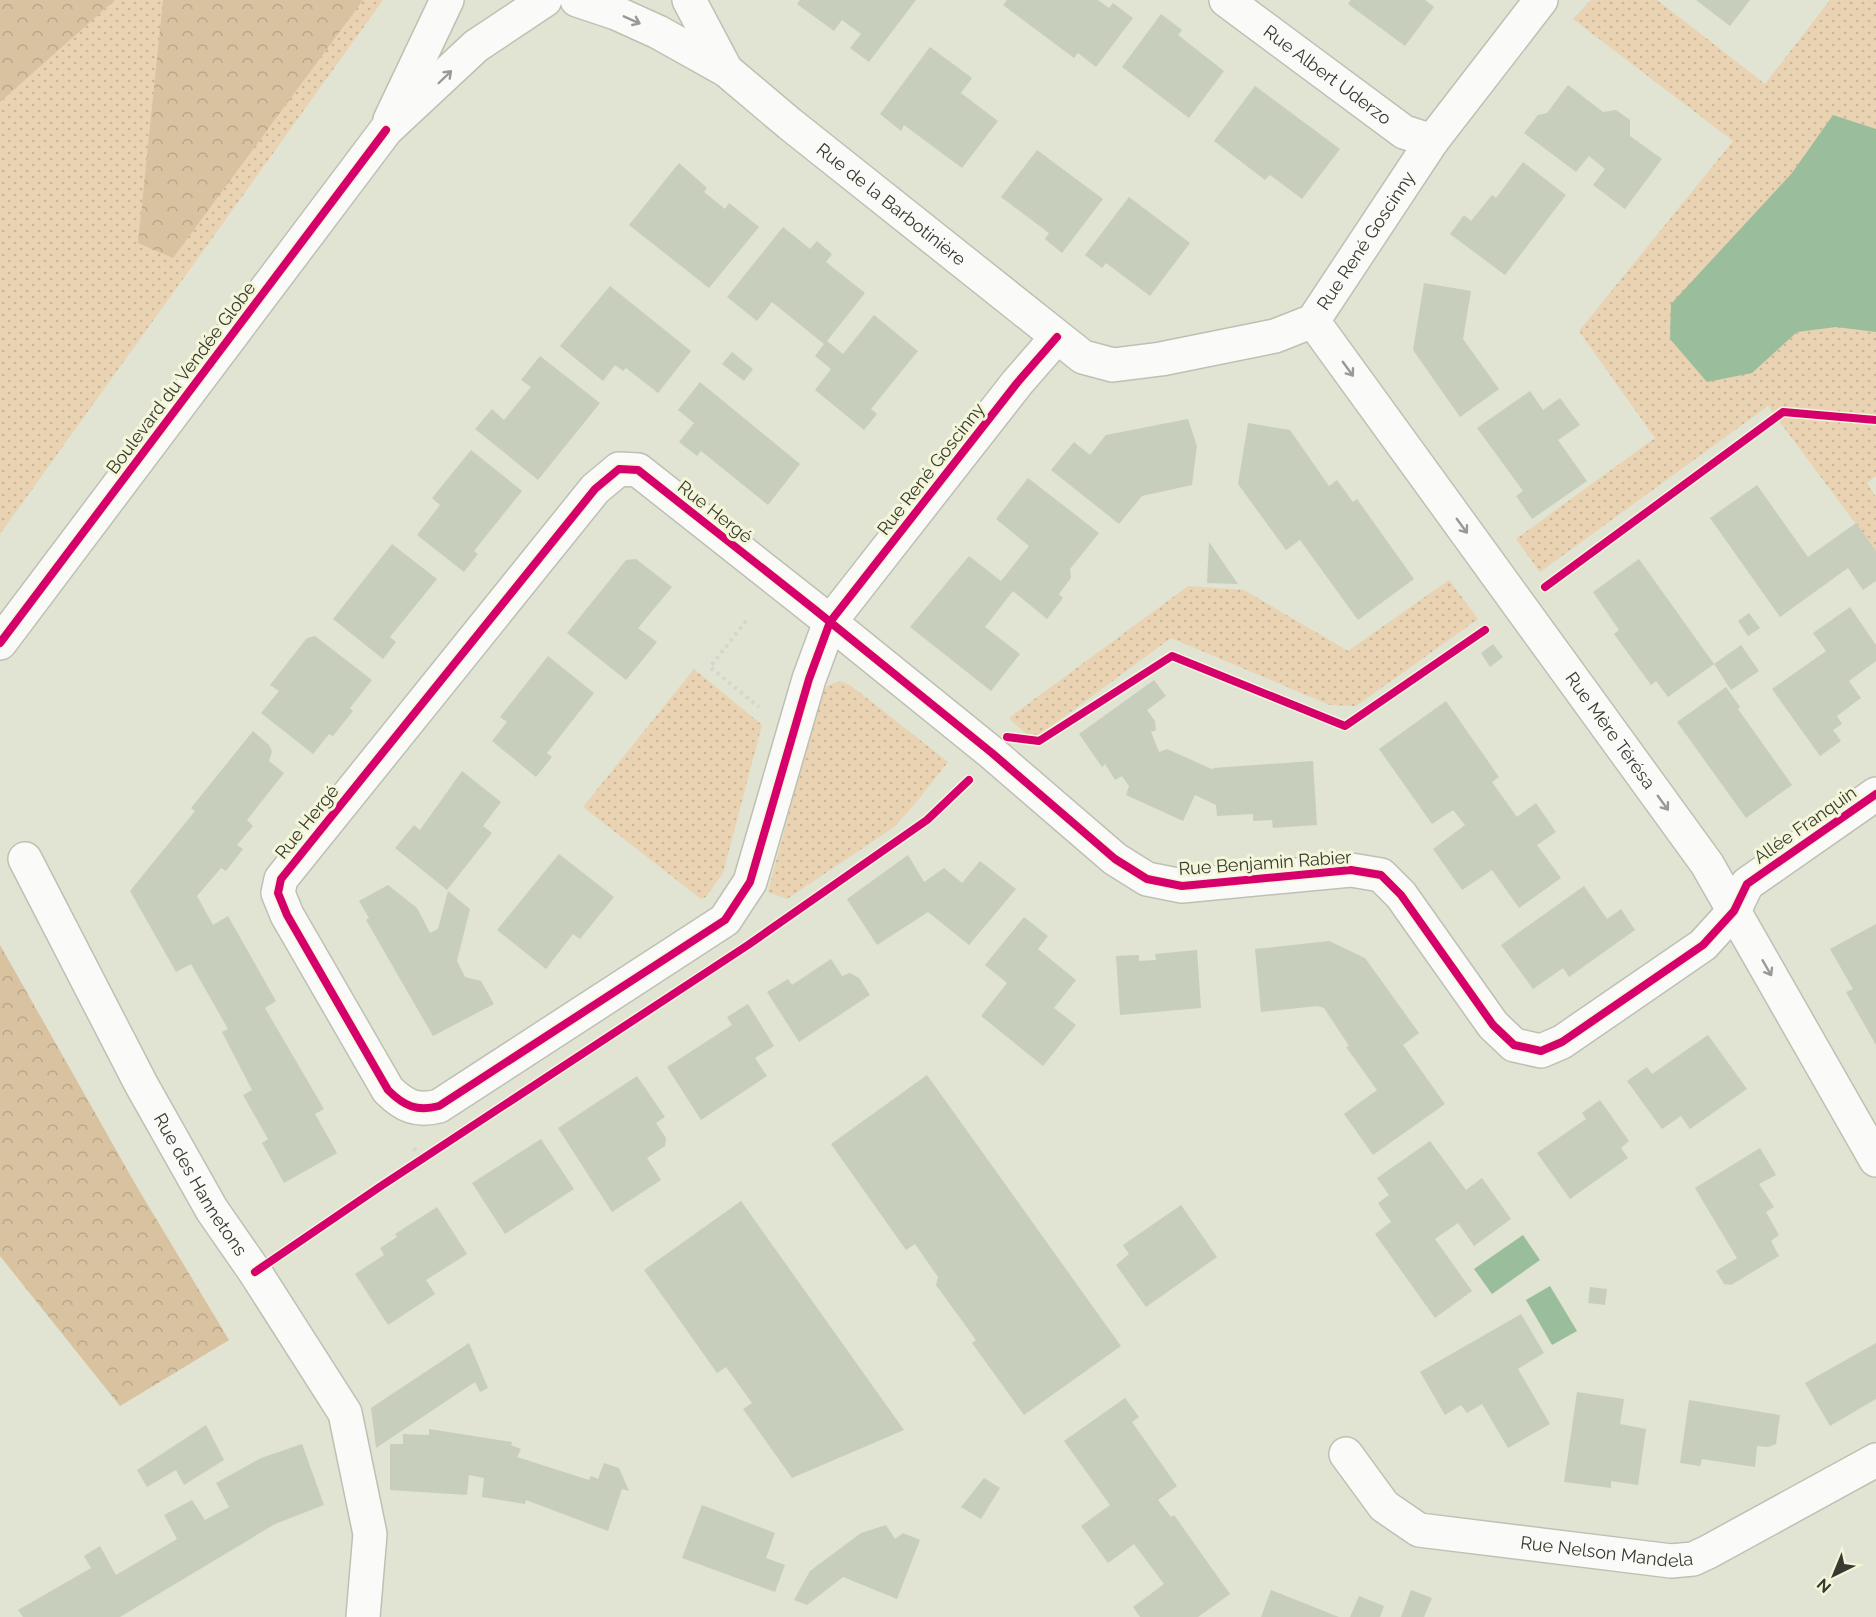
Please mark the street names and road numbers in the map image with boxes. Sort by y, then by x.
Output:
street label: Rue Albert Uderzo [1260,20,1396,129]
street label: Rue de la Barbotinière [813,138,971,270]
street label: Rue René Goscinny [1312,167,1419,314]
street label: Boulevard du Vendée Globe [102,277,260,478]
street label: Rue René Goscinny [873,398,989,539]
street label: Rue Hergé [674,476,757,548]
street label: Rue Mère Térésa [1561,668,1660,793]
street label: Rue Hergé [270,780,343,863]
street label: Allée Franquin [1749,781,1860,868]
street label: Rue Benjamin Rabier [1178,846,1353,879]
street label: Rue des Hannetons [150,1109,252,1260]
street label: Rue Nelson Mandela [1519,1532,1694,1571]

